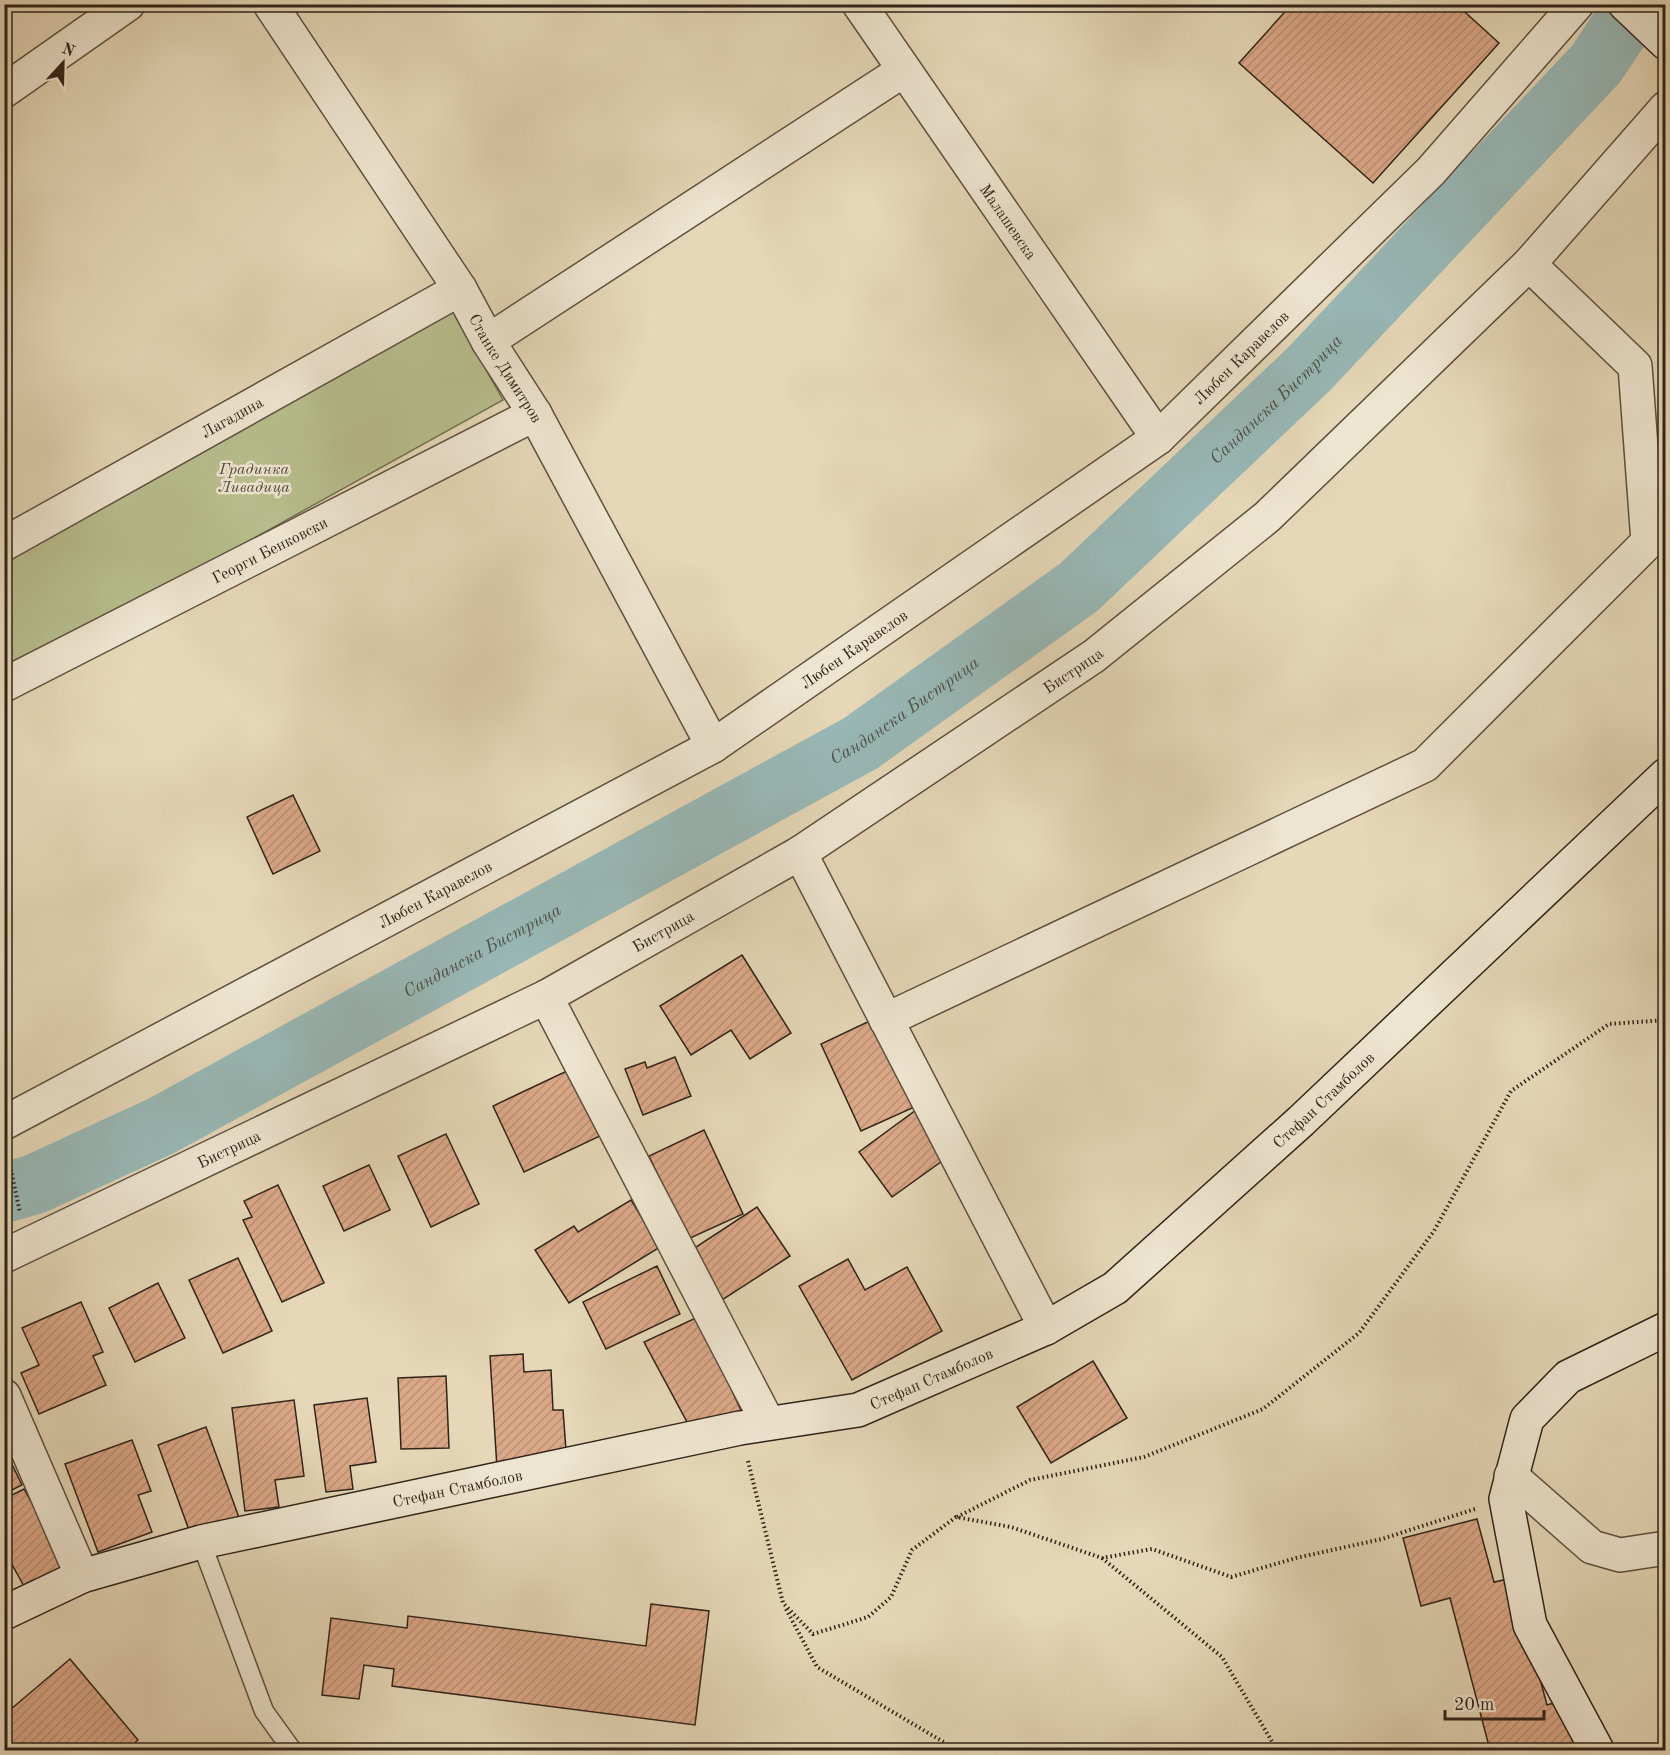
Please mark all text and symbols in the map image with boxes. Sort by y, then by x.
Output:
north arrow [33,33,93,93]
text: N [59,41,77,61]
street label: Малашевска [976,182,1039,263]
street label: Любен Каравелов [1191,309,1293,408]
street label: Станке Димитров [465,312,544,426]
water label: Санданска Бистрица [1207,332,1346,468]
street label: Лагадина [199,395,266,442]
park label: Градинка Ливадица [218,462,290,496]
street label: Георги Бенковски [210,515,331,587]
street label: Любен Каравелов [798,608,911,693]
street label: Бистрица [1041,646,1107,697]
water label: Санданска Бистрица [827,653,983,768]
street label: Любен Каравелов [376,859,495,932]
water label: Санданска Бистрица [401,901,565,1002]
street label: Бистрица [630,909,697,956]
street label: Стефан Стамболов [1271,1050,1378,1152]
street label: Бистрица [195,1129,264,1172]
street label: Стефан Стамболов [868,1346,996,1414]
street label: Стефан Стамболов [391,1468,524,1511]
scale bar [1445,1683,1544,1721]
text: 20 m [1454,1696,1494,1714]

